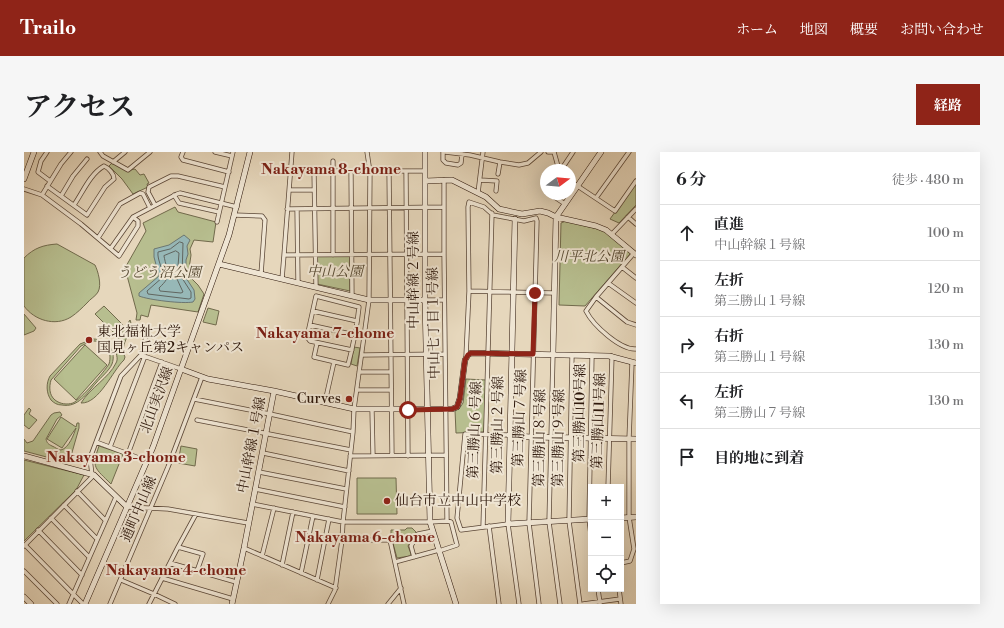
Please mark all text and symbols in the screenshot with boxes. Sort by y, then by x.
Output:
text: Trailo [20,16,76,40]
text: ホーム [736,21,778,39]
text: 地図 [800,21,828,39]
text: 概要 [850,21,878,39]
text: お問い合わせ [900,21,984,39]
button: 経路 [916,84,980,125]
text: アクセス [24,90,135,125]
district label: Nakayama 8-chome [261,160,401,179]
north arrow [540,164,576,200]
text: 6 分 [676,169,706,191]
text: 徒歩 · 480 m [892,172,964,188]
text: 直進 [714,215,744,234]
icon: ahead [676,222,698,244]
text: 100 m [928,225,964,241]
street label: 中山幹線２号線 [405,231,423,329]
text: 中山幹線１号線 [714,237,805,253]
park label: 川平北公園 [554,248,626,266]
park label: 中山公園 [307,263,365,281]
park label: うどう沼公園 [117,264,203,282]
street label: 中山七丁目１号線 [424,267,444,379]
text: 左折 [714,271,744,290]
icon: left [676,278,698,300]
text: 120 m [928,281,964,297]
route end [526,284,544,302]
text: 第三勝山１号線 [714,293,805,309]
place label: 東北福祉大学 国見ヶ丘第2キャンパス [97,323,244,357]
district label: Nakayama 7-chome [256,324,394,343]
text: 右折 [714,327,744,346]
icon: right [676,334,698,356]
marker: 東北福祉大学 国見ヶ丘第2キャンパス [84,335,94,345]
text: 130 m [929,337,964,353]
text: 第三勝山１号線 [714,349,805,365]
street label: 第三勝山10号線 [570,363,590,463]
street label: 北山実沢線 [137,364,177,436]
street label: 第三勝山７号線 [509,369,531,467]
street label: 第三勝山11号線 [588,372,610,470]
street label: 第三勝山２号線 [488,376,508,474]
street label: 第三勝山６号線 [464,381,486,479]
text: 左折 [714,383,744,402]
street label: 第三勝山８号線 [530,389,550,487]
street label: 第三勝山９号線 [549,389,569,487]
place label: Curves [297,390,341,408]
icon: left [676,390,698,412]
text: 130 m [929,393,964,409]
marker: Curves [344,394,354,404]
street label: 中山幹線１号線 [234,395,270,495]
route start [399,401,417,419]
text: 第三勝山７号線 [714,405,805,421]
icon: arrive [676,446,698,468]
district label: Nakayama 3-chome [46,448,186,467]
text: 目的地に到着 [714,449,804,468]
street label: 通町中山線 [117,473,161,545]
map controls [588,484,624,592]
button: + [588,484,624,520]
place label: 仙台市立中山中学校 [395,492,521,510]
marker: 仙台市立中山中学校 [382,496,392,506]
button: − [588,520,624,556]
district label: Nakayama 6-chome [295,528,435,547]
button: locate [588,556,624,592]
district label: Nakayama 4-chome [106,561,246,580]

